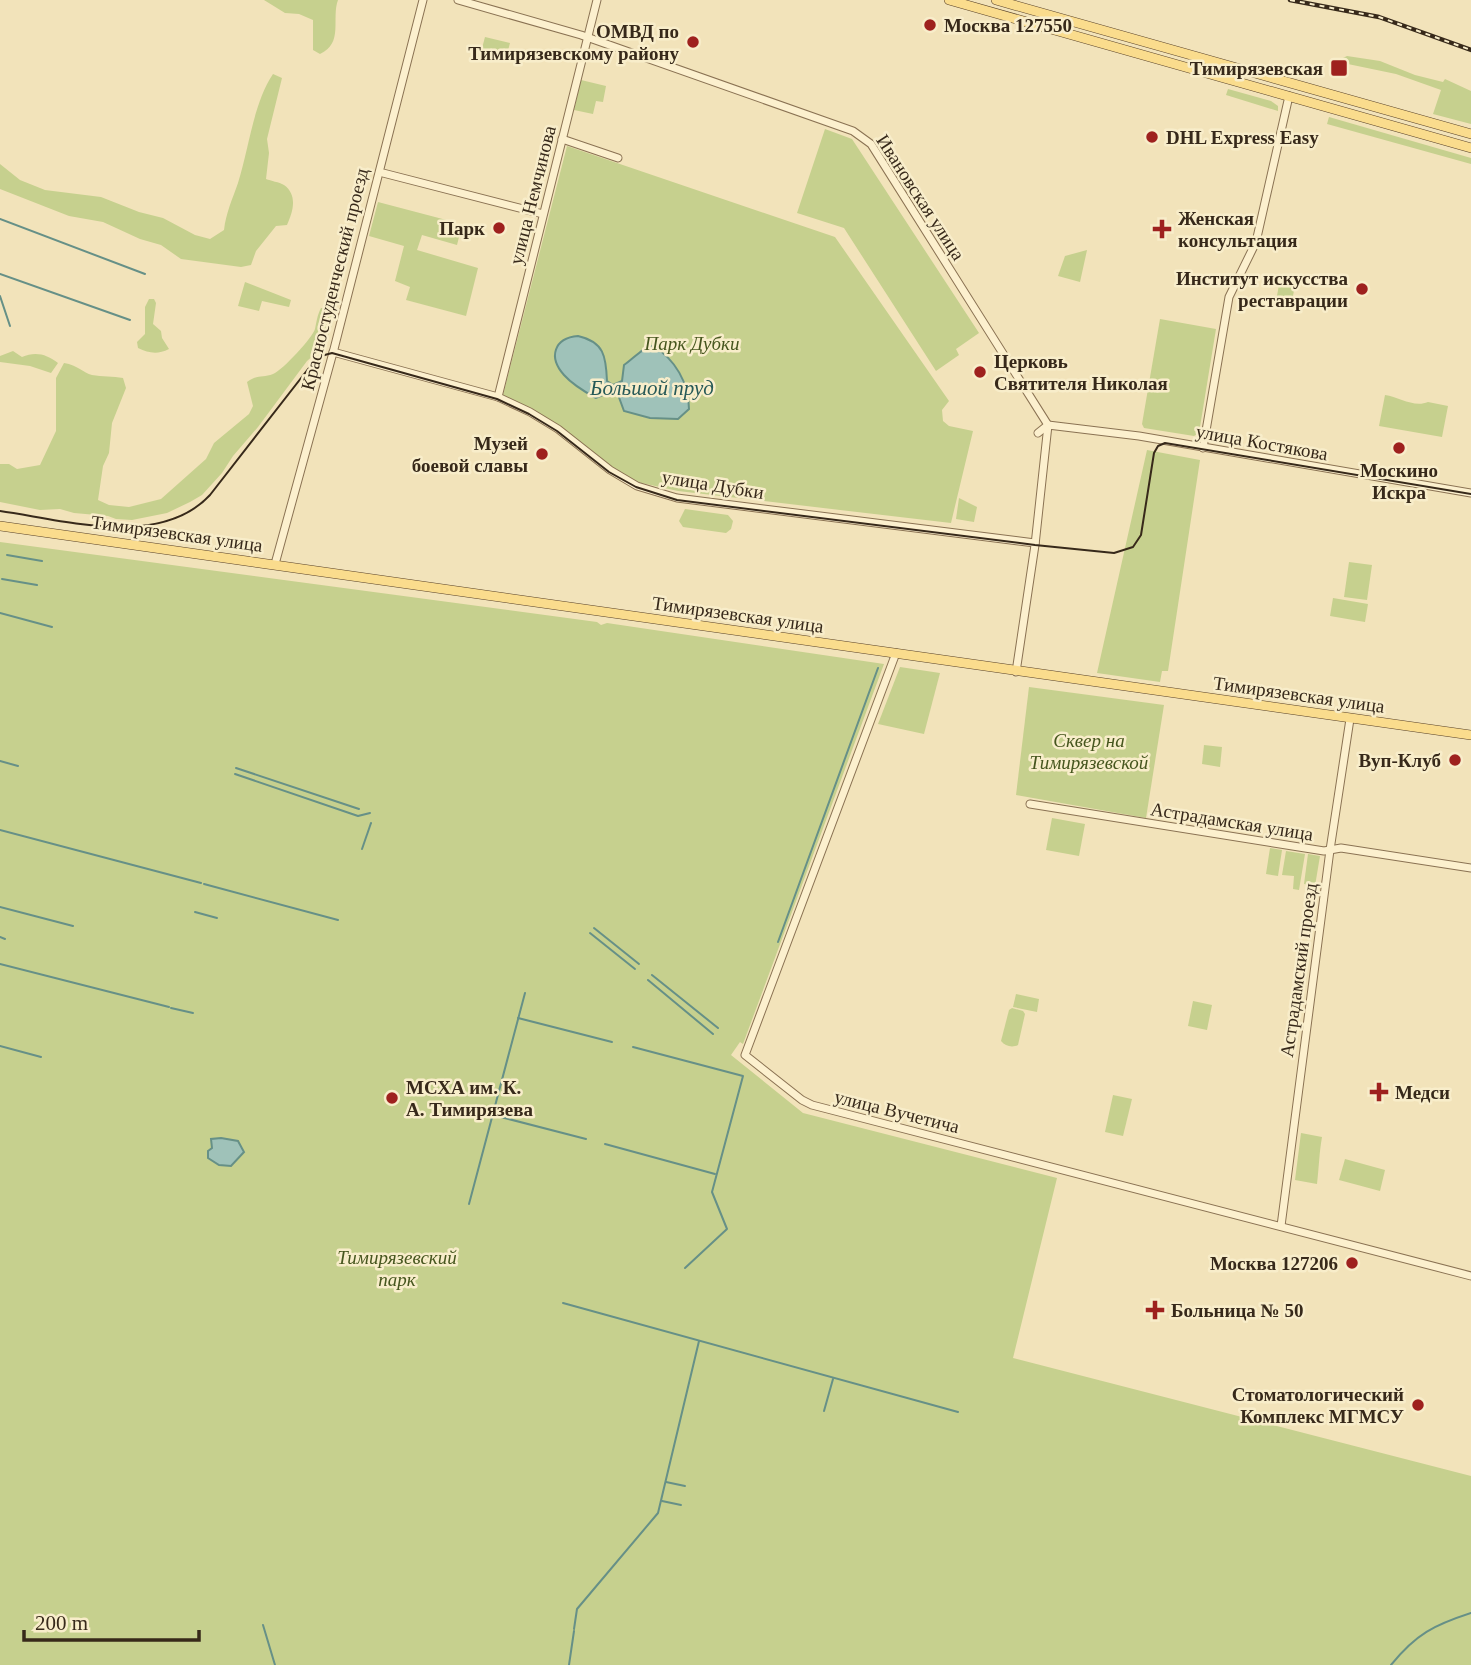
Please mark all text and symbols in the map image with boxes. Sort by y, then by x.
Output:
place label: Москва 127550 [944,15,1072,36]
marker: Москва 127550 [922,17,938,33]
place label: ОМВД по Тимирязевскому району [468,21,679,64]
marker: ОМВД по Тимирязевскому району [685,34,701,50]
place label: Тимирязевская [1190,58,1323,79]
marker: Тимирязевская [1329,58,1349,78]
street label: улица Немчинова [505,123,560,267]
place label: DHL Express Easy [1166,127,1319,148]
marker: DHL Express Easy [1144,129,1160,145]
street label: Ивановская улица [872,130,969,265]
street label: Красностуденческий проезд [297,165,372,392]
place label: Женская консультация [1178,208,1298,251]
place label: Парк [439,218,485,239]
marker: Женская консультация [1152,219,1172,239]
marker: Парк [491,220,507,236]
place label: Институт искусства реставрации [1176,268,1348,311]
marker: Институт искусства реставрации [1354,281,1370,297]
park label: Парк Дубки [644,333,739,354]
place label: Церковь Святителя Николая [994,351,1168,394]
marker: Церковь Святителя Николая [972,364,988,380]
water label: Большой пруд [589,376,714,400]
street label: улица Костякова [1194,421,1330,465]
place label: Музей боевой славы [412,433,528,476]
marker: Москино Искра [1391,440,1407,456]
marker: Музей боевой славы [534,446,550,462]
place label: Москино Искра [1360,460,1438,503]
street label: улица Дубки [660,466,765,503]
street label: Тимирязевская улица [90,511,264,556]
street label: Тимирязевская улица [651,592,825,637]
street label: Тимирязевская улица [1212,672,1386,717]
park label: Сквер на Тимирязевской [1030,730,1149,773]
place label: Вуп-Клуб [1359,750,1441,771]
marker: Вуп-Клуб [1447,752,1463,768]
street label: Астрадамская улица [1149,798,1315,845]
street label: Астрадамский проезд [1276,881,1321,1059]
place label: МСХА им. К. А. Тимирязева [406,1077,533,1120]
marker: Медси [1369,1082,1389,1102]
place label: Медси [1395,1082,1450,1103]
street label: улица Вучетича [832,1086,962,1137]
marker: МСХА им. К. А. Тимирязева [384,1090,400,1106]
park label: Тимирязевский парк [337,1247,457,1290]
place label: Москва 127206 [1210,1253,1338,1274]
marker: Москва 127206 [1344,1255,1360,1271]
marker: Больница № 50 [1145,1300,1165,1320]
place label: Больница № 50 [1171,1300,1303,1321]
place label: Стоматологический Комплекс МГМСУ [1232,1384,1404,1427]
marker: Стоматологический Комплекс МГМСУ [1410,1397,1426,1413]
scale bar [24,1598,200,1642]
text: 200 m [35,1611,88,1635]

